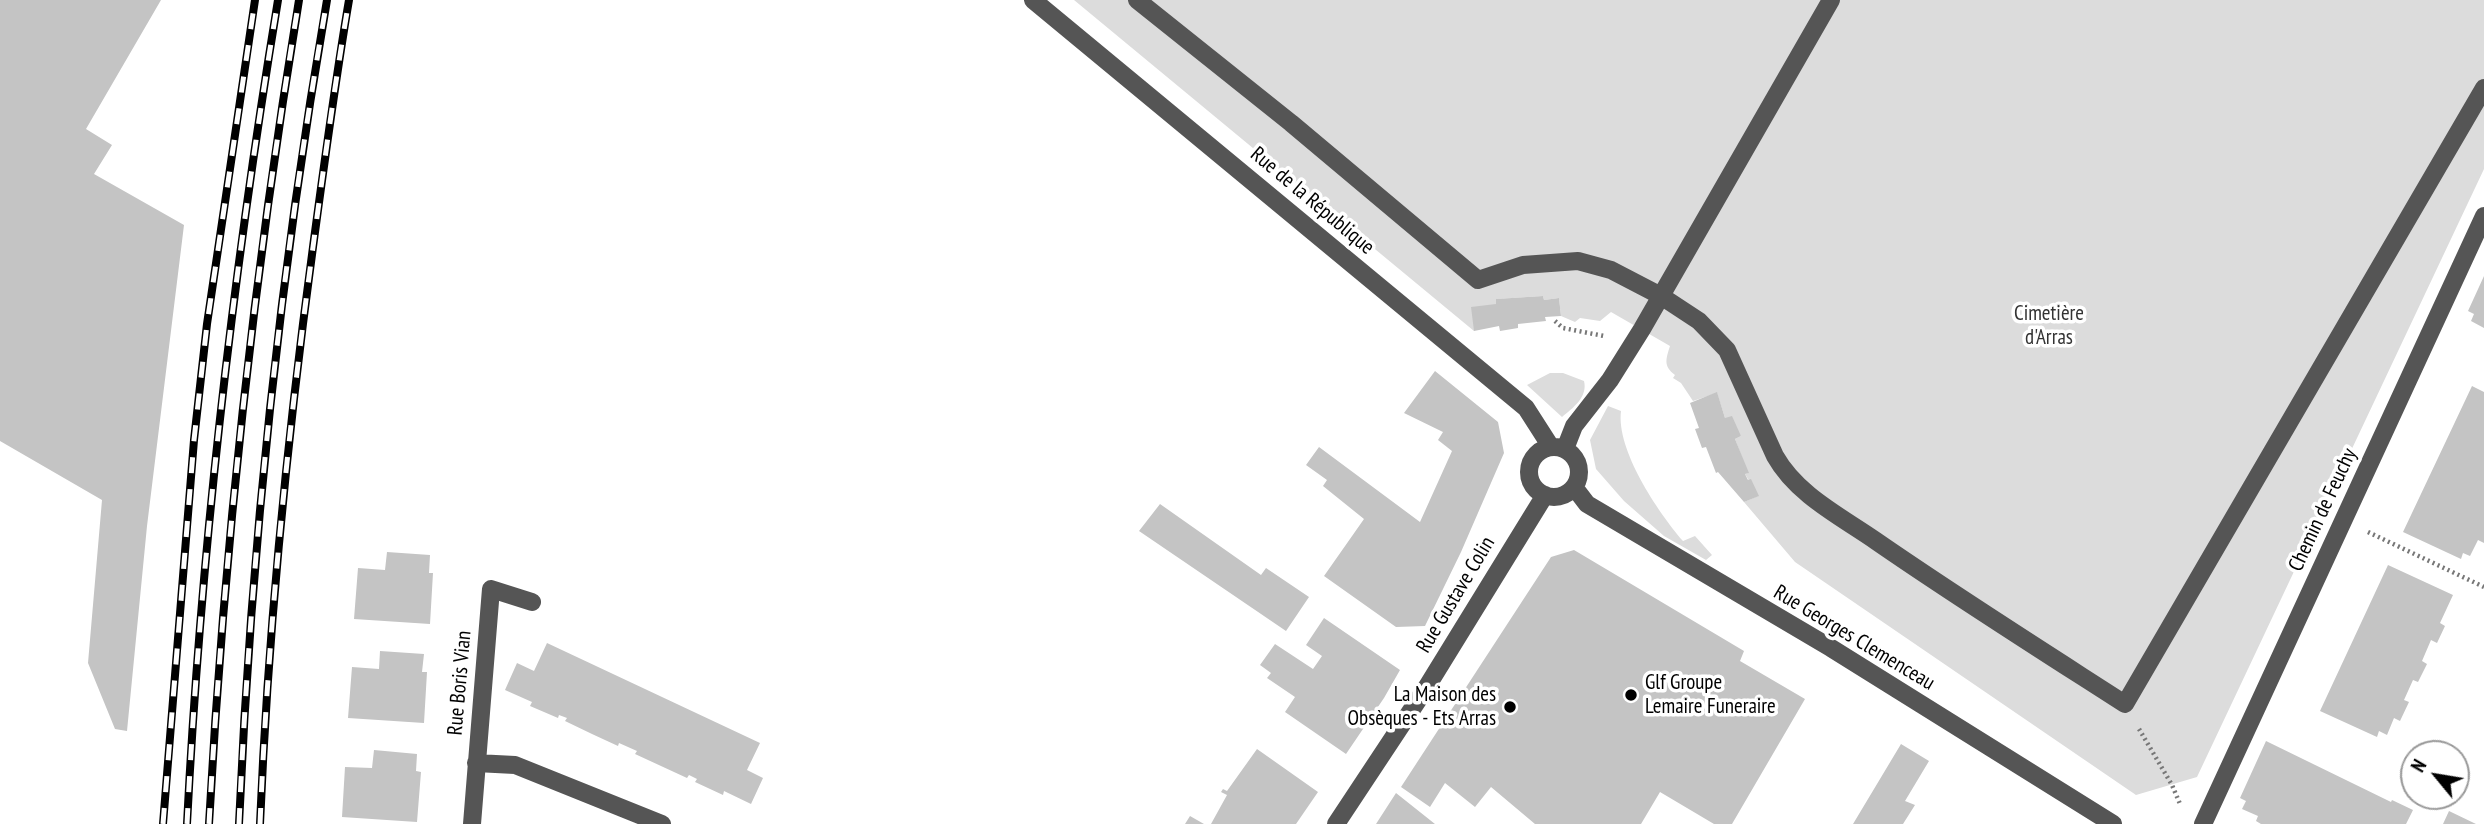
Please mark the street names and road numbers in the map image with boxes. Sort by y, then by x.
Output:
street label: Rue de la République [1245,142,1379,260]
street label: Chemin de Feuchy [2284,445,2362,575]
street label: Rue Gustave Colin [1411,532,1501,658]
street label: Rue Georges Clemenceau [1769,580,1939,696]
street label: Rue Boris Vian [443,630,477,736]

